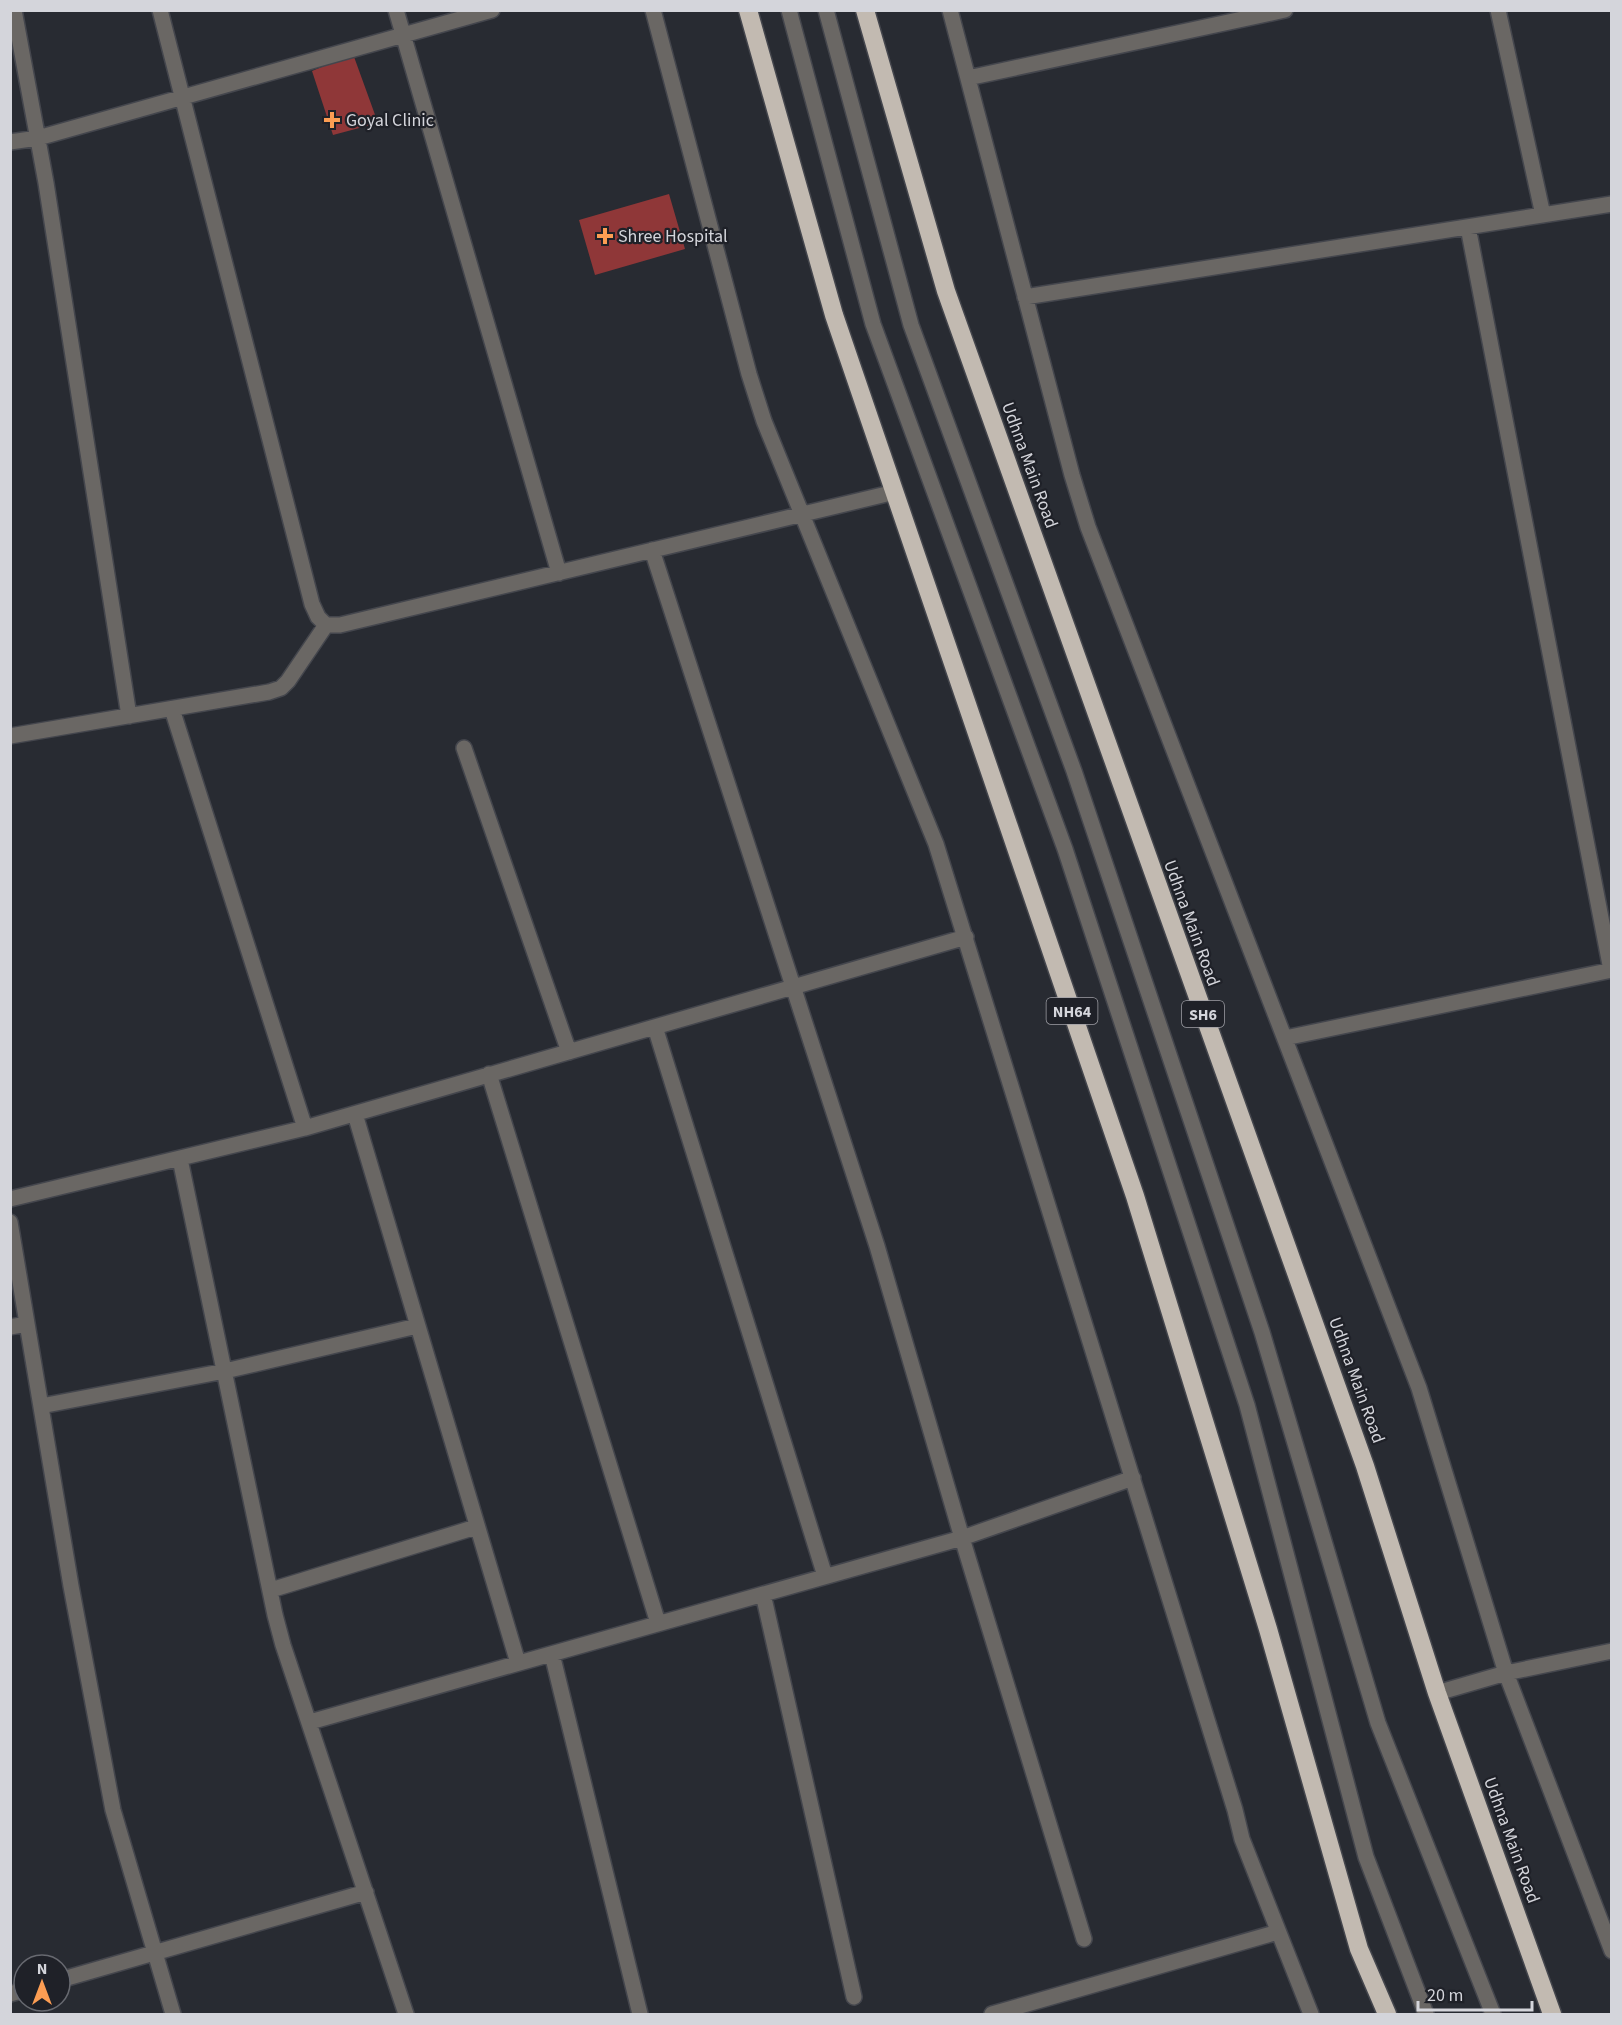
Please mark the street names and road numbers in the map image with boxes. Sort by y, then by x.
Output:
street label: Udhna Main Road [995,399,1064,532]
street label: Udhna Main Road [1157,857,1226,990]
road number: NH64 [1046,998,1098,1024]
road number: SH6 [1182,1001,1224,1027]
street label: Udhna Main Road [1322,1314,1391,1447]
street label: Udhna Main Road [1477,1774,1546,1907]

